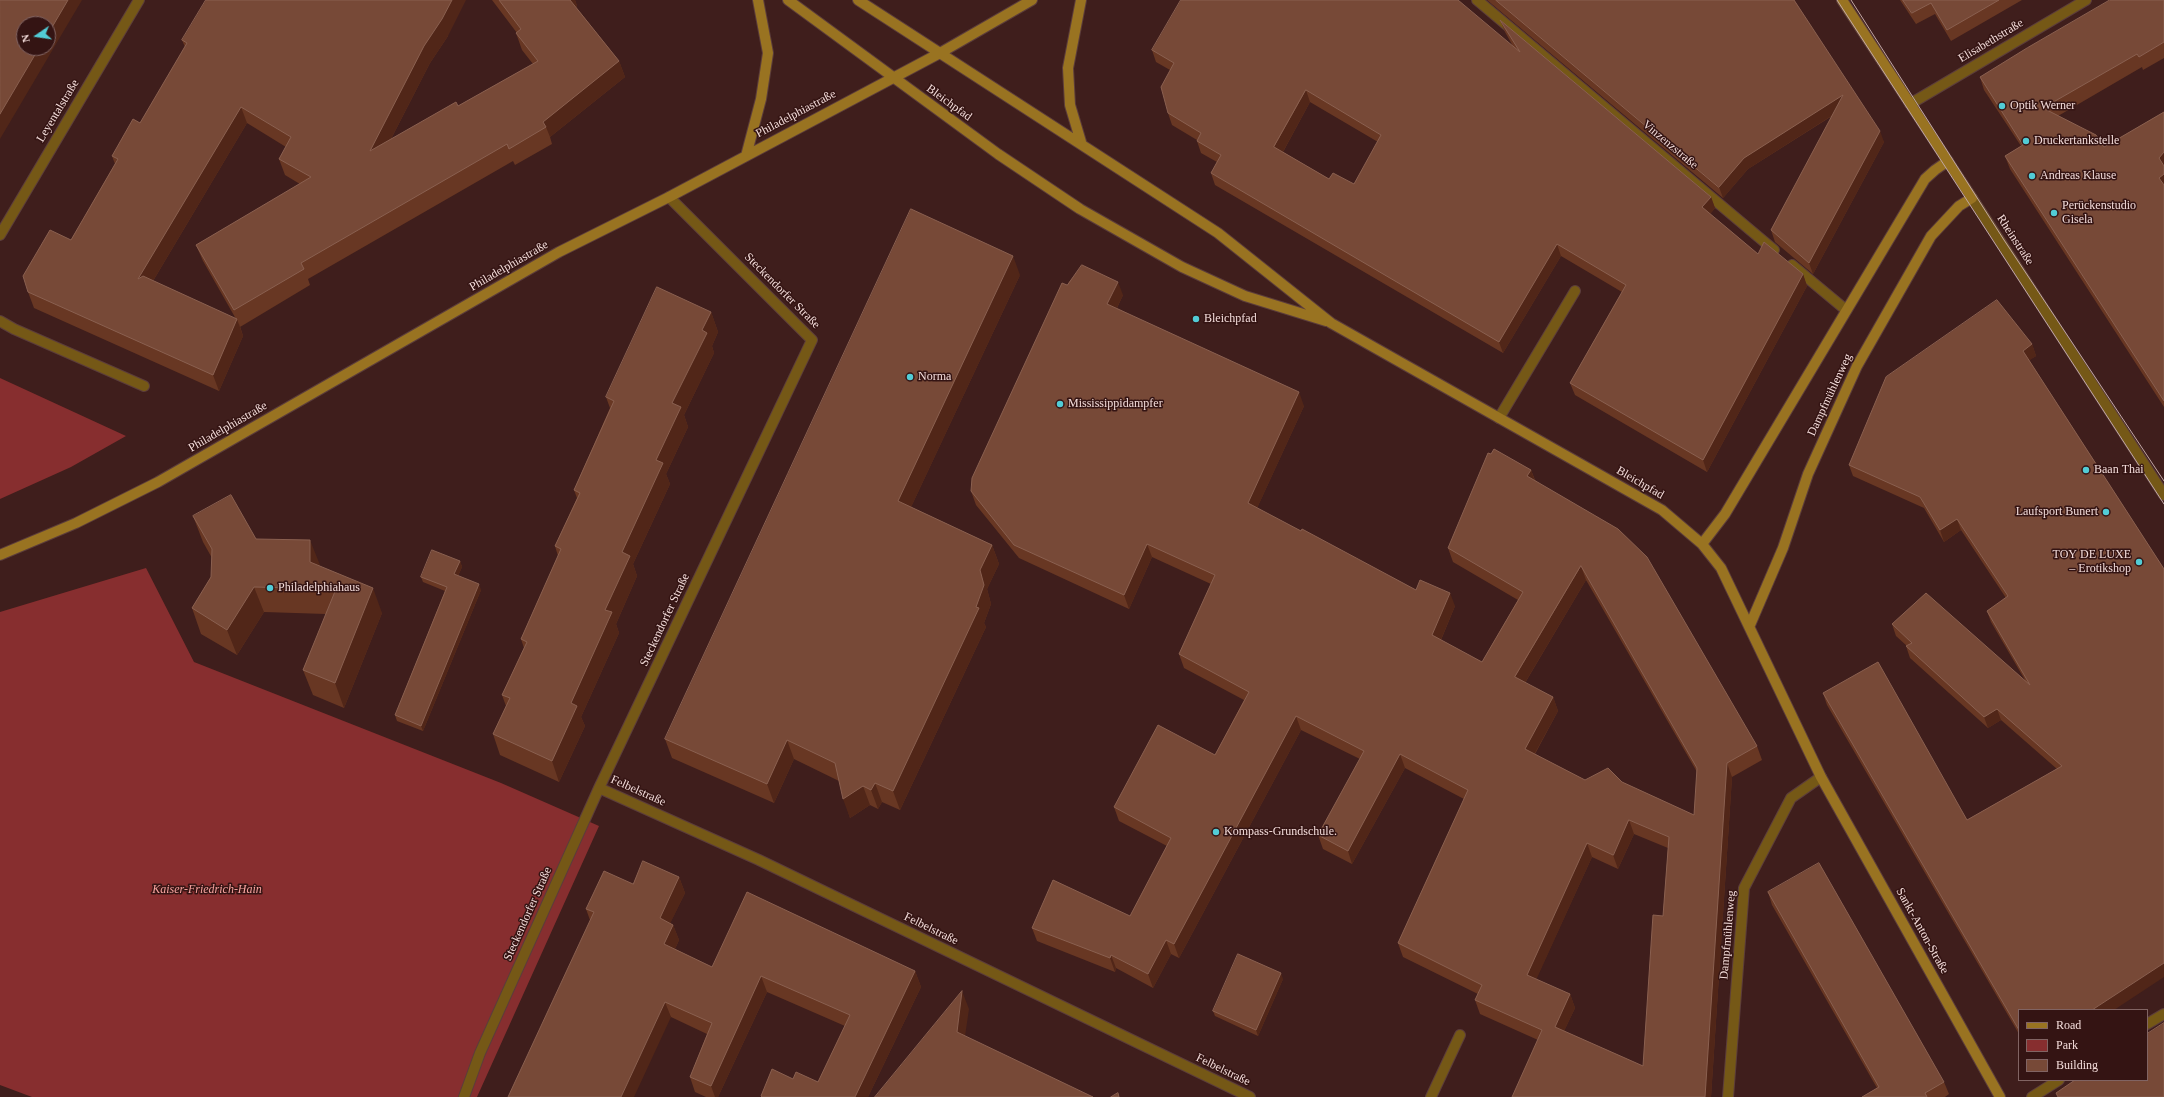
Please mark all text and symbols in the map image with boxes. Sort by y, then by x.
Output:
north arrow [16,16,56,56]
street label: Elisabethstraße [1956,16,2026,66]
text: N [19,33,32,44]
street label: Leyentalstraße [34,77,82,145]
street label: Bleichpfad [923,82,975,124]
street label: Philadelphiastraße [753,87,839,141]
place label: Optik Werner [2010,99,2075,113]
marker: Optik Werner [1997,101,2007,111]
street label: Vinzenzstraße [1639,118,1701,172]
place label: Druckertankstelle [2034,134,2119,148]
marker: Druckertankstelle [2021,136,2031,146]
place label: Andreas Klause [2040,169,2116,183]
marker: Andreas Klause [2027,171,2037,181]
place label: Perückenstudio Gisela [2062,199,2136,227]
marker: Perückenstudio Gisela [2049,208,2059,218]
street label: Rheinstraße [1993,212,2037,268]
street label: Philadelphiastraße [467,238,551,294]
street label: Steckendorfer Straße [741,250,823,332]
place label: Bleichpfad [1204,312,1257,326]
marker: Bleichpfad [1191,314,1201,324]
street label: Dampfmühlenweg [1805,351,1855,439]
place label: Norma [918,370,951,384]
marker: Norma [905,372,915,382]
place label: Mississippidampfer [1068,397,1163,411]
street label: Philadelphiastraße [186,399,270,455]
marker: Mississippidampfer [1055,399,1065,409]
place label: Baan Thai [2094,463,2144,477]
street label: Bleichpfad [1614,464,1666,502]
marker: Baan Thai [2081,465,2091,475]
place label: Laufsport Bunert [2016,505,2098,519]
marker: Laufsport Bunert [2101,507,2111,517]
place label: TOY DE LUXE – Erotikshop [2053,548,2131,576]
marker: TOY DE LUXE – Erotikshop [2134,557,2144,567]
street label: Steckendorfer Straße [637,571,693,669]
place label: Philadelphiahaus [278,581,360,595]
marker: Philadelphiahaus [265,583,275,593]
street label: Felbelstraße [608,772,668,810]
place label: Kompass-Grundschule. [1224,825,1337,839]
marker: Kompass-Grundschule. [1211,827,1221,837]
street label: Steckendorfer Straße [501,865,555,963]
park label: Kaiser-Friedrich-Hain [152,883,262,897]
street label: Sankt-Anton-Straße [1892,886,1952,976]
street label: Dampfmühlenweg [1717,890,1739,980]
street label: Felbelstraße [901,910,961,948]
legend [2018,1009,2148,1081]
text: Road [2056,1018,2081,1032]
text: Park [2056,1038,2078,1052]
street label: Felbelstraße [1193,1051,1253,1089]
text: Building [2056,1058,2098,1072]

